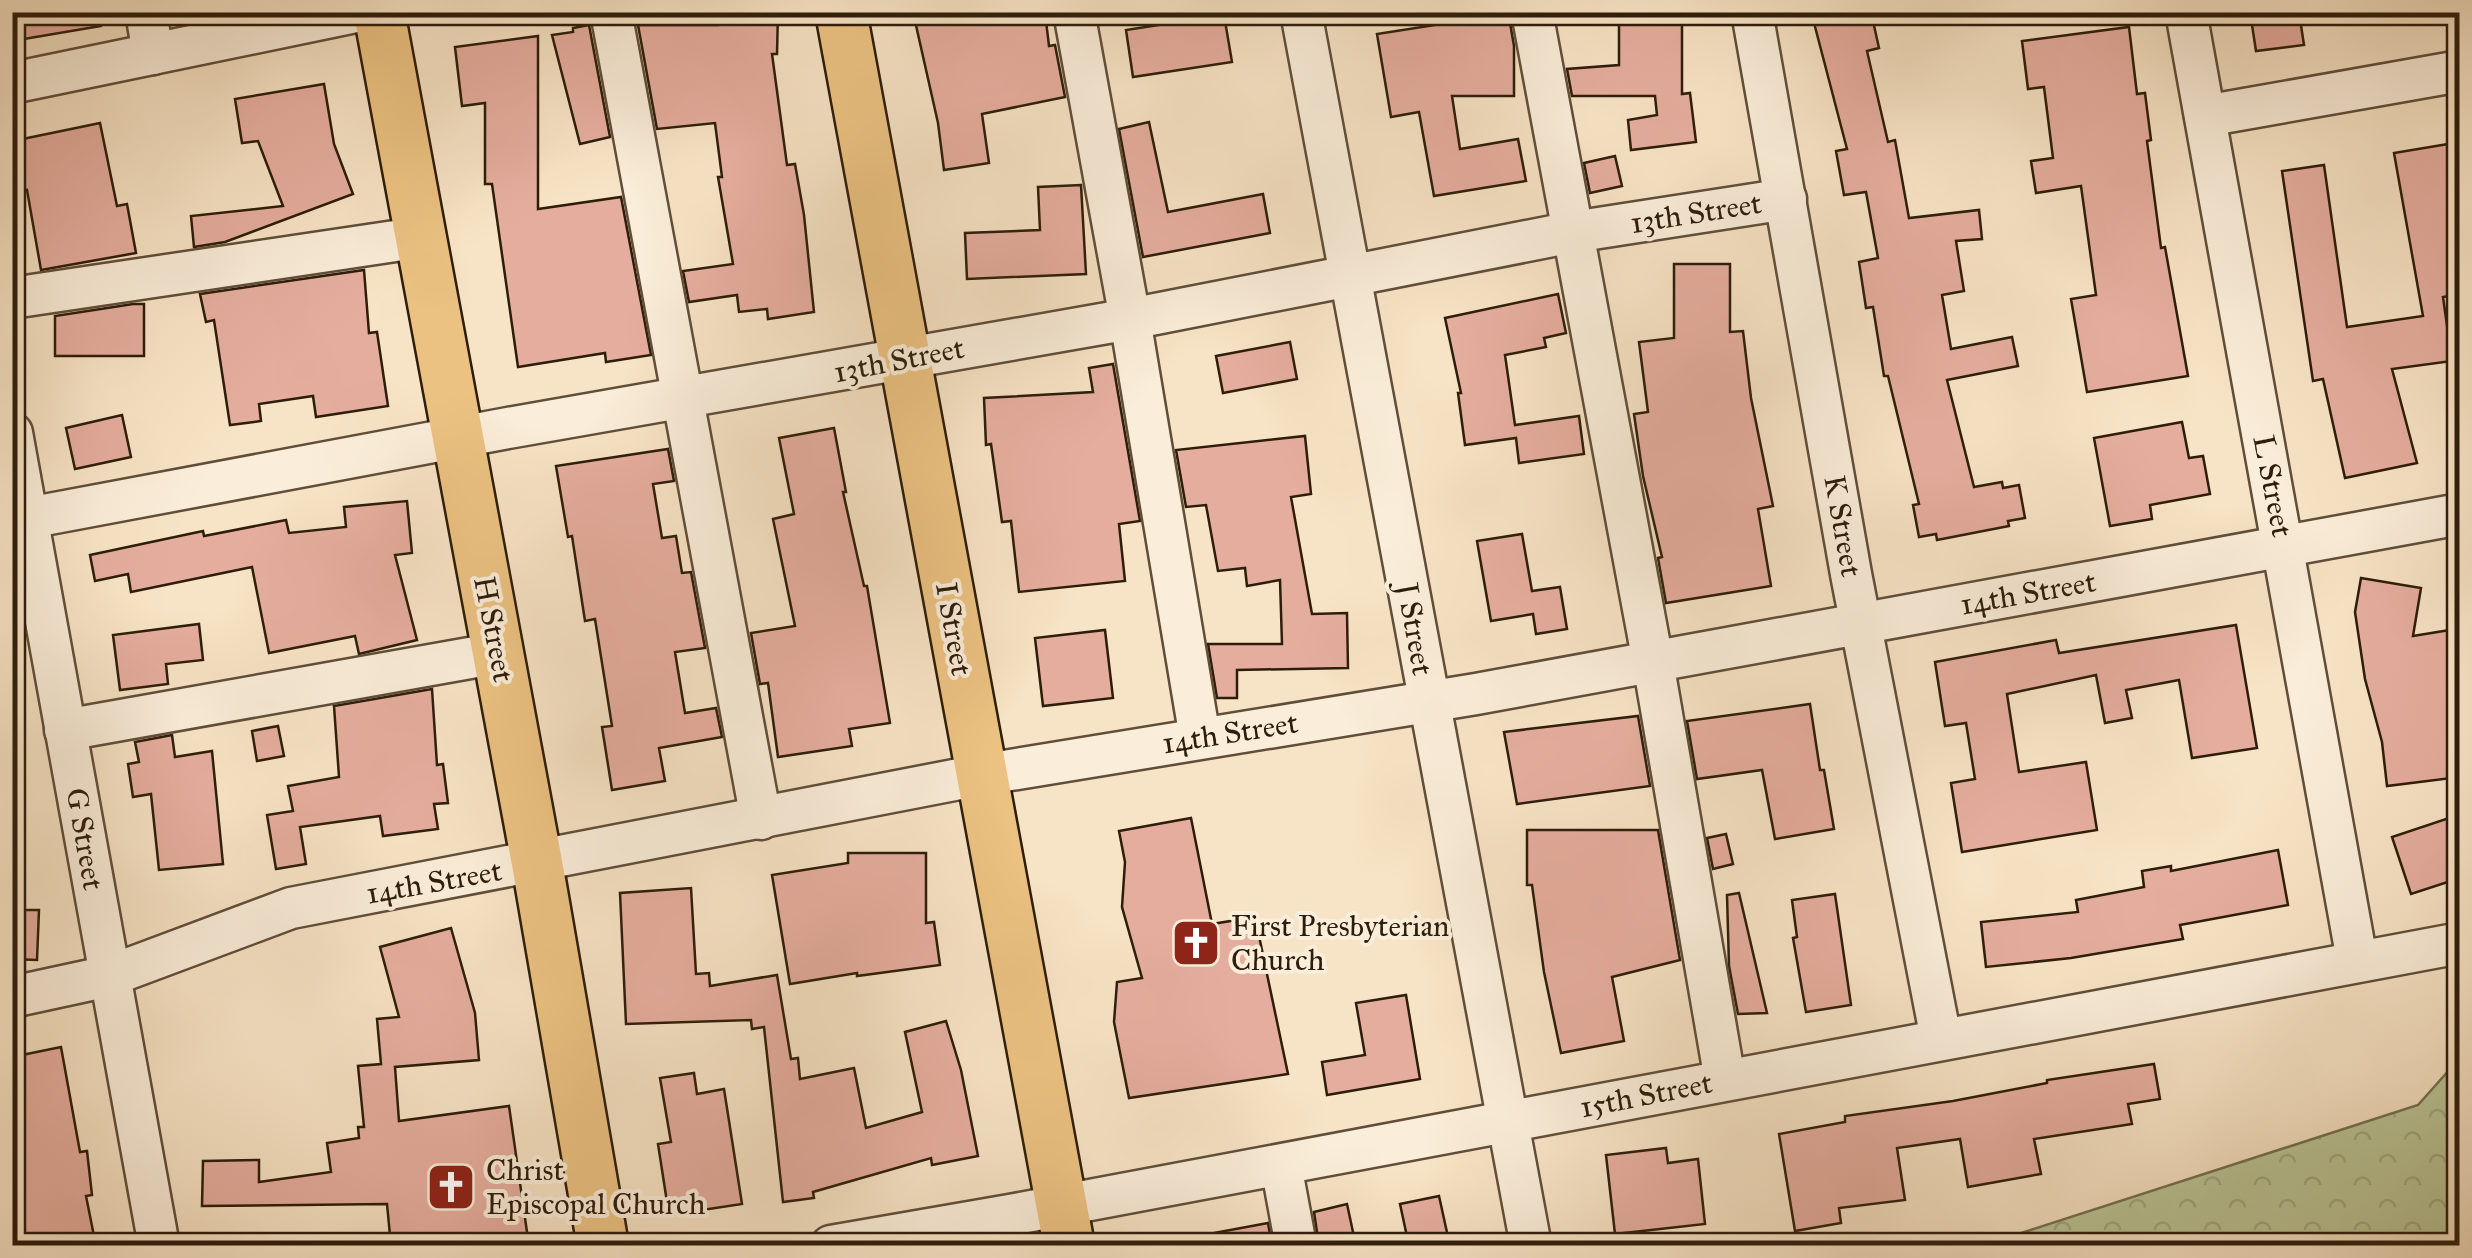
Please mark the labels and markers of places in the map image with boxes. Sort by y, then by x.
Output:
place label: First Presbyterian Church [1231,908,1449,978]
church icon: First Presbyterian Church [1170,917,1222,969]
place label: Christ Episcopal Church [486,1152,706,1222]
church icon: Christ Episcopal Church [425,1161,477,1213]

